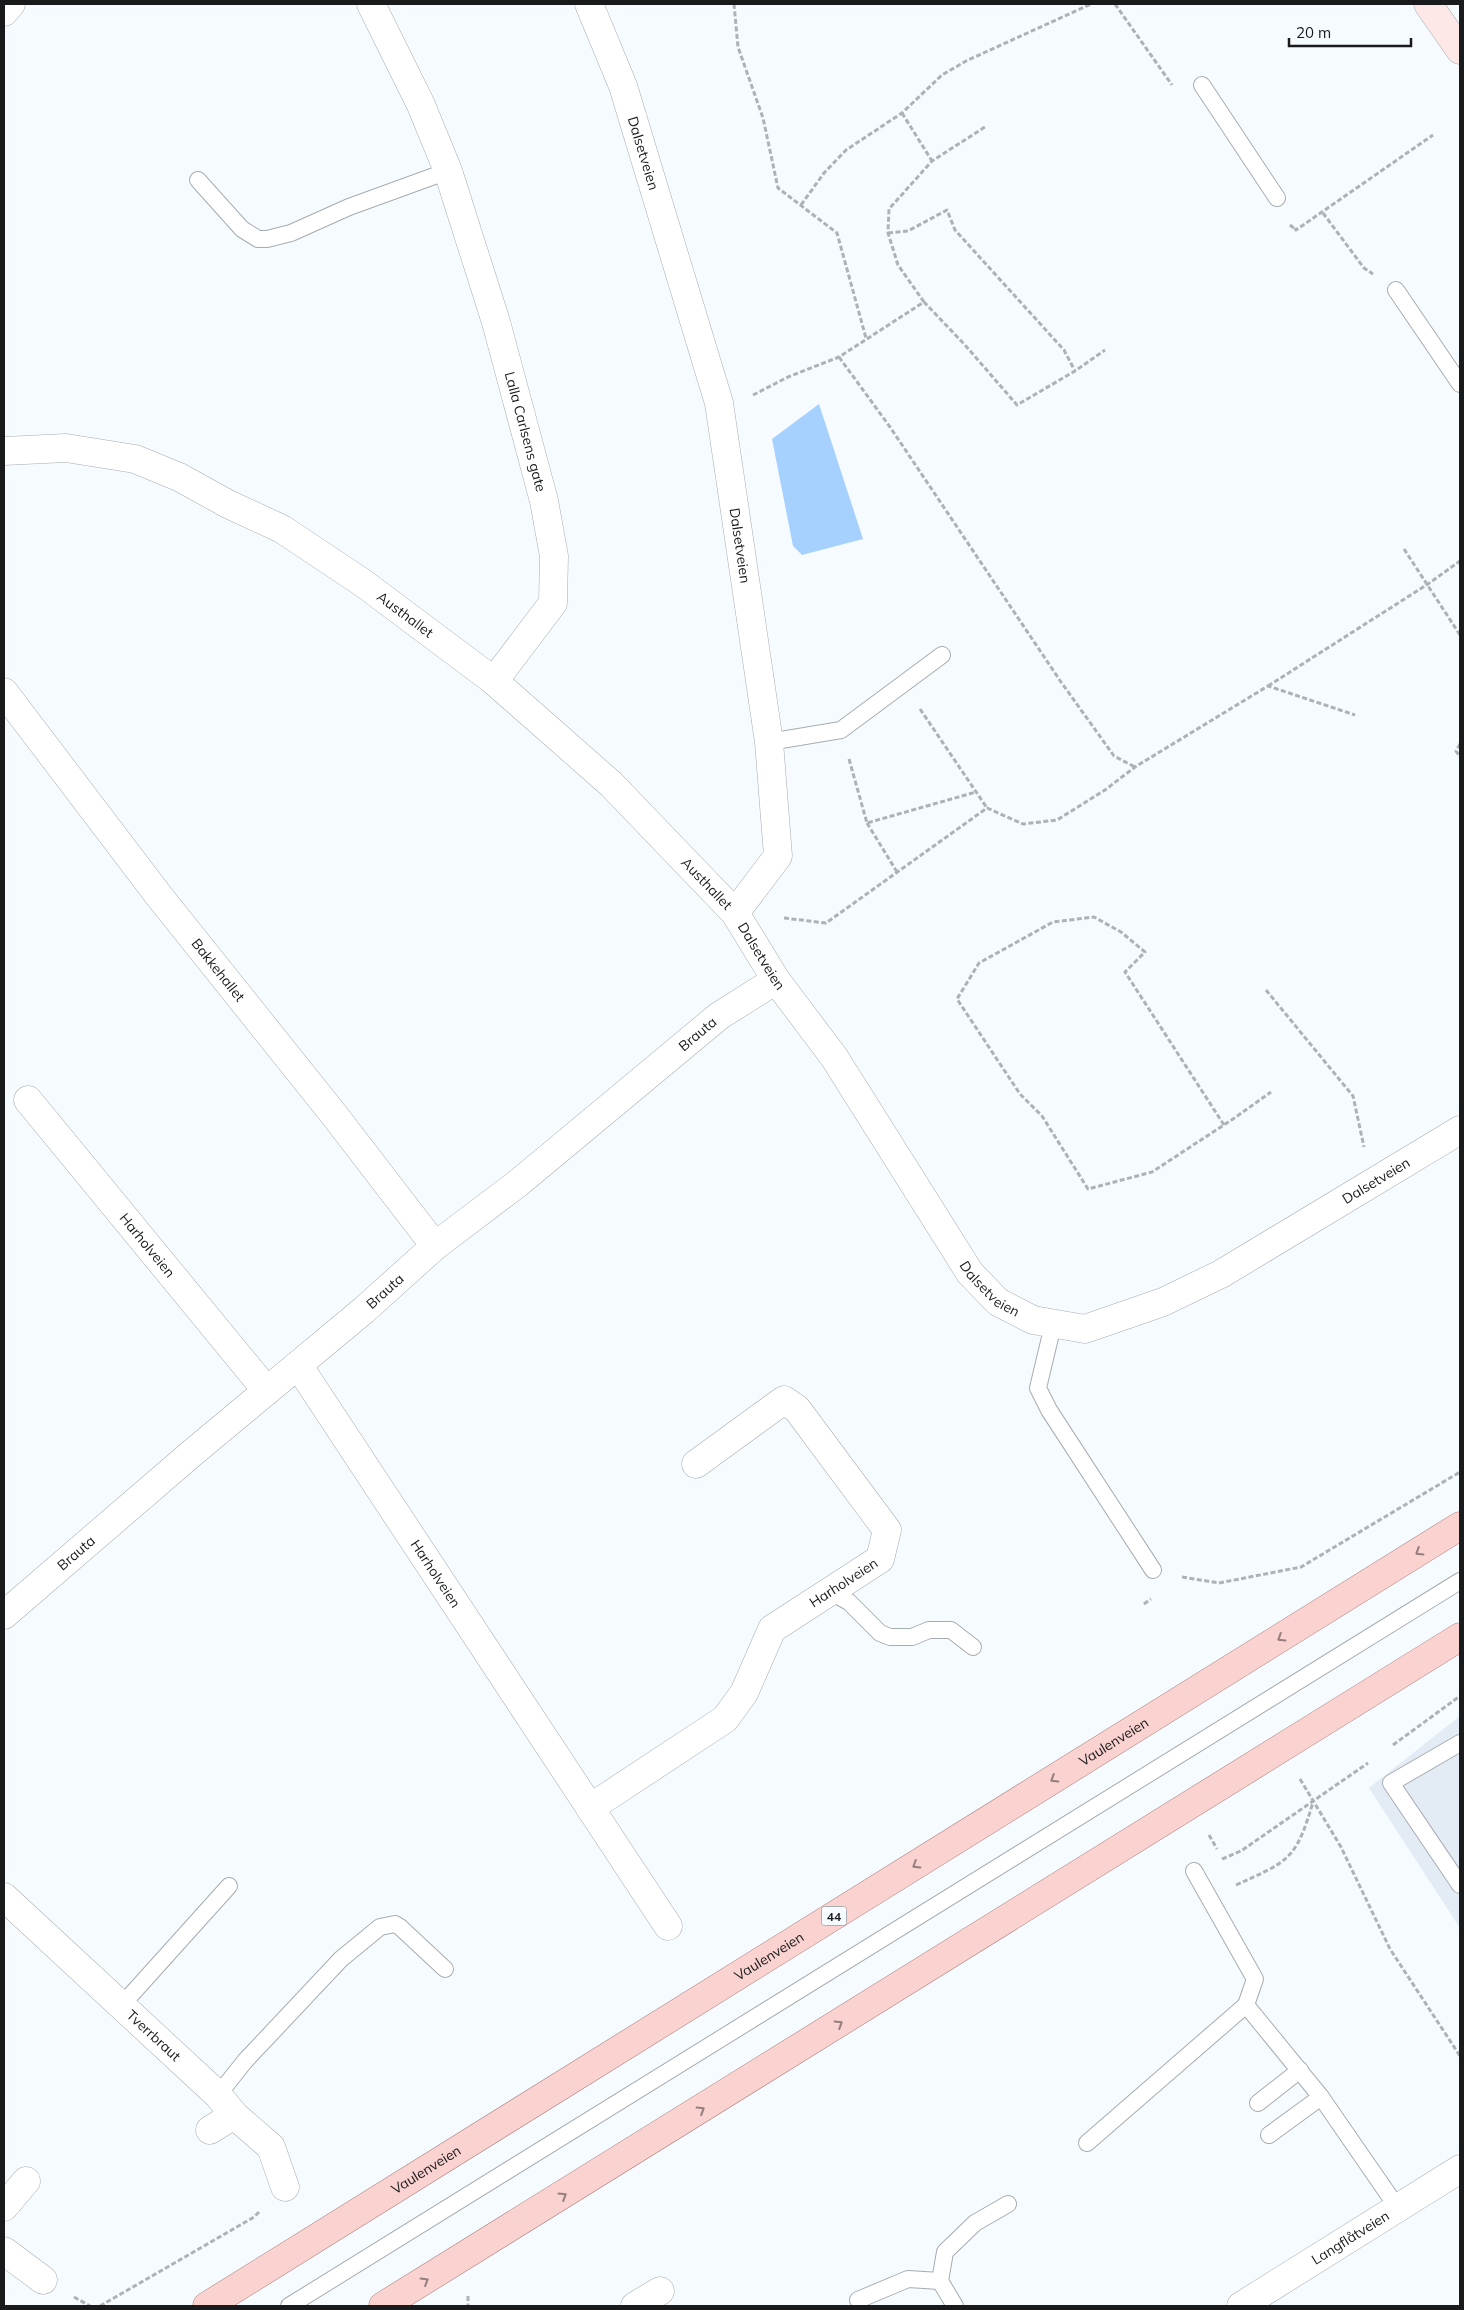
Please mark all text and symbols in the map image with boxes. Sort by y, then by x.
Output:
scale bar [1289,15,1412,47]
text: 20 m [1296,23,1331,42]
street label: Dalsetveien [624,114,663,192]
street label: Lalla Carlsens gate [501,370,550,494]
street label: Dalsetveien [726,507,754,584]
street label: Austhallet [373,588,437,642]
street label: Austhallet [677,854,736,914]
street label: Dalsetveien [734,919,789,993]
street label: Bakkehallet [188,935,249,1005]
street label: Brauta [675,1013,720,1055]
street label: Dalsetveien [1339,1153,1413,1208]
street label: Harholveien [116,1209,179,1281]
street label: Dalsetveien [956,1258,1023,1321]
street label: Brauta [362,1270,407,1313]
street label: Brauta [53,1532,99,1574]
street label: Harholveien [407,1536,465,1611]
one-way arrow [1415,1545,1424,1555]
street label: Harholveien [806,1554,881,1611]
one-way arrow [1277,1631,1286,1641]
street label: Vaulenveien [1075,1713,1152,1770]
one-way arrow [1050,1773,1059,1782]
one-way arrow [912,1858,921,1868]
road number: 44 [822,1906,846,1925]
street label: Vaulenveien [731,1928,807,1985]
street label: Tverrbraut [123,2006,185,2065]
one-way arrow [833,2021,842,2030]
one-way arrow [695,2106,704,2116]
street label: Vaulenveien [388,2141,464,2198]
one-way arrow [557,2192,566,2202]
street label: Langflåtveien [1308,2207,1393,2269]
one-way arrow [419,2277,428,2287]

